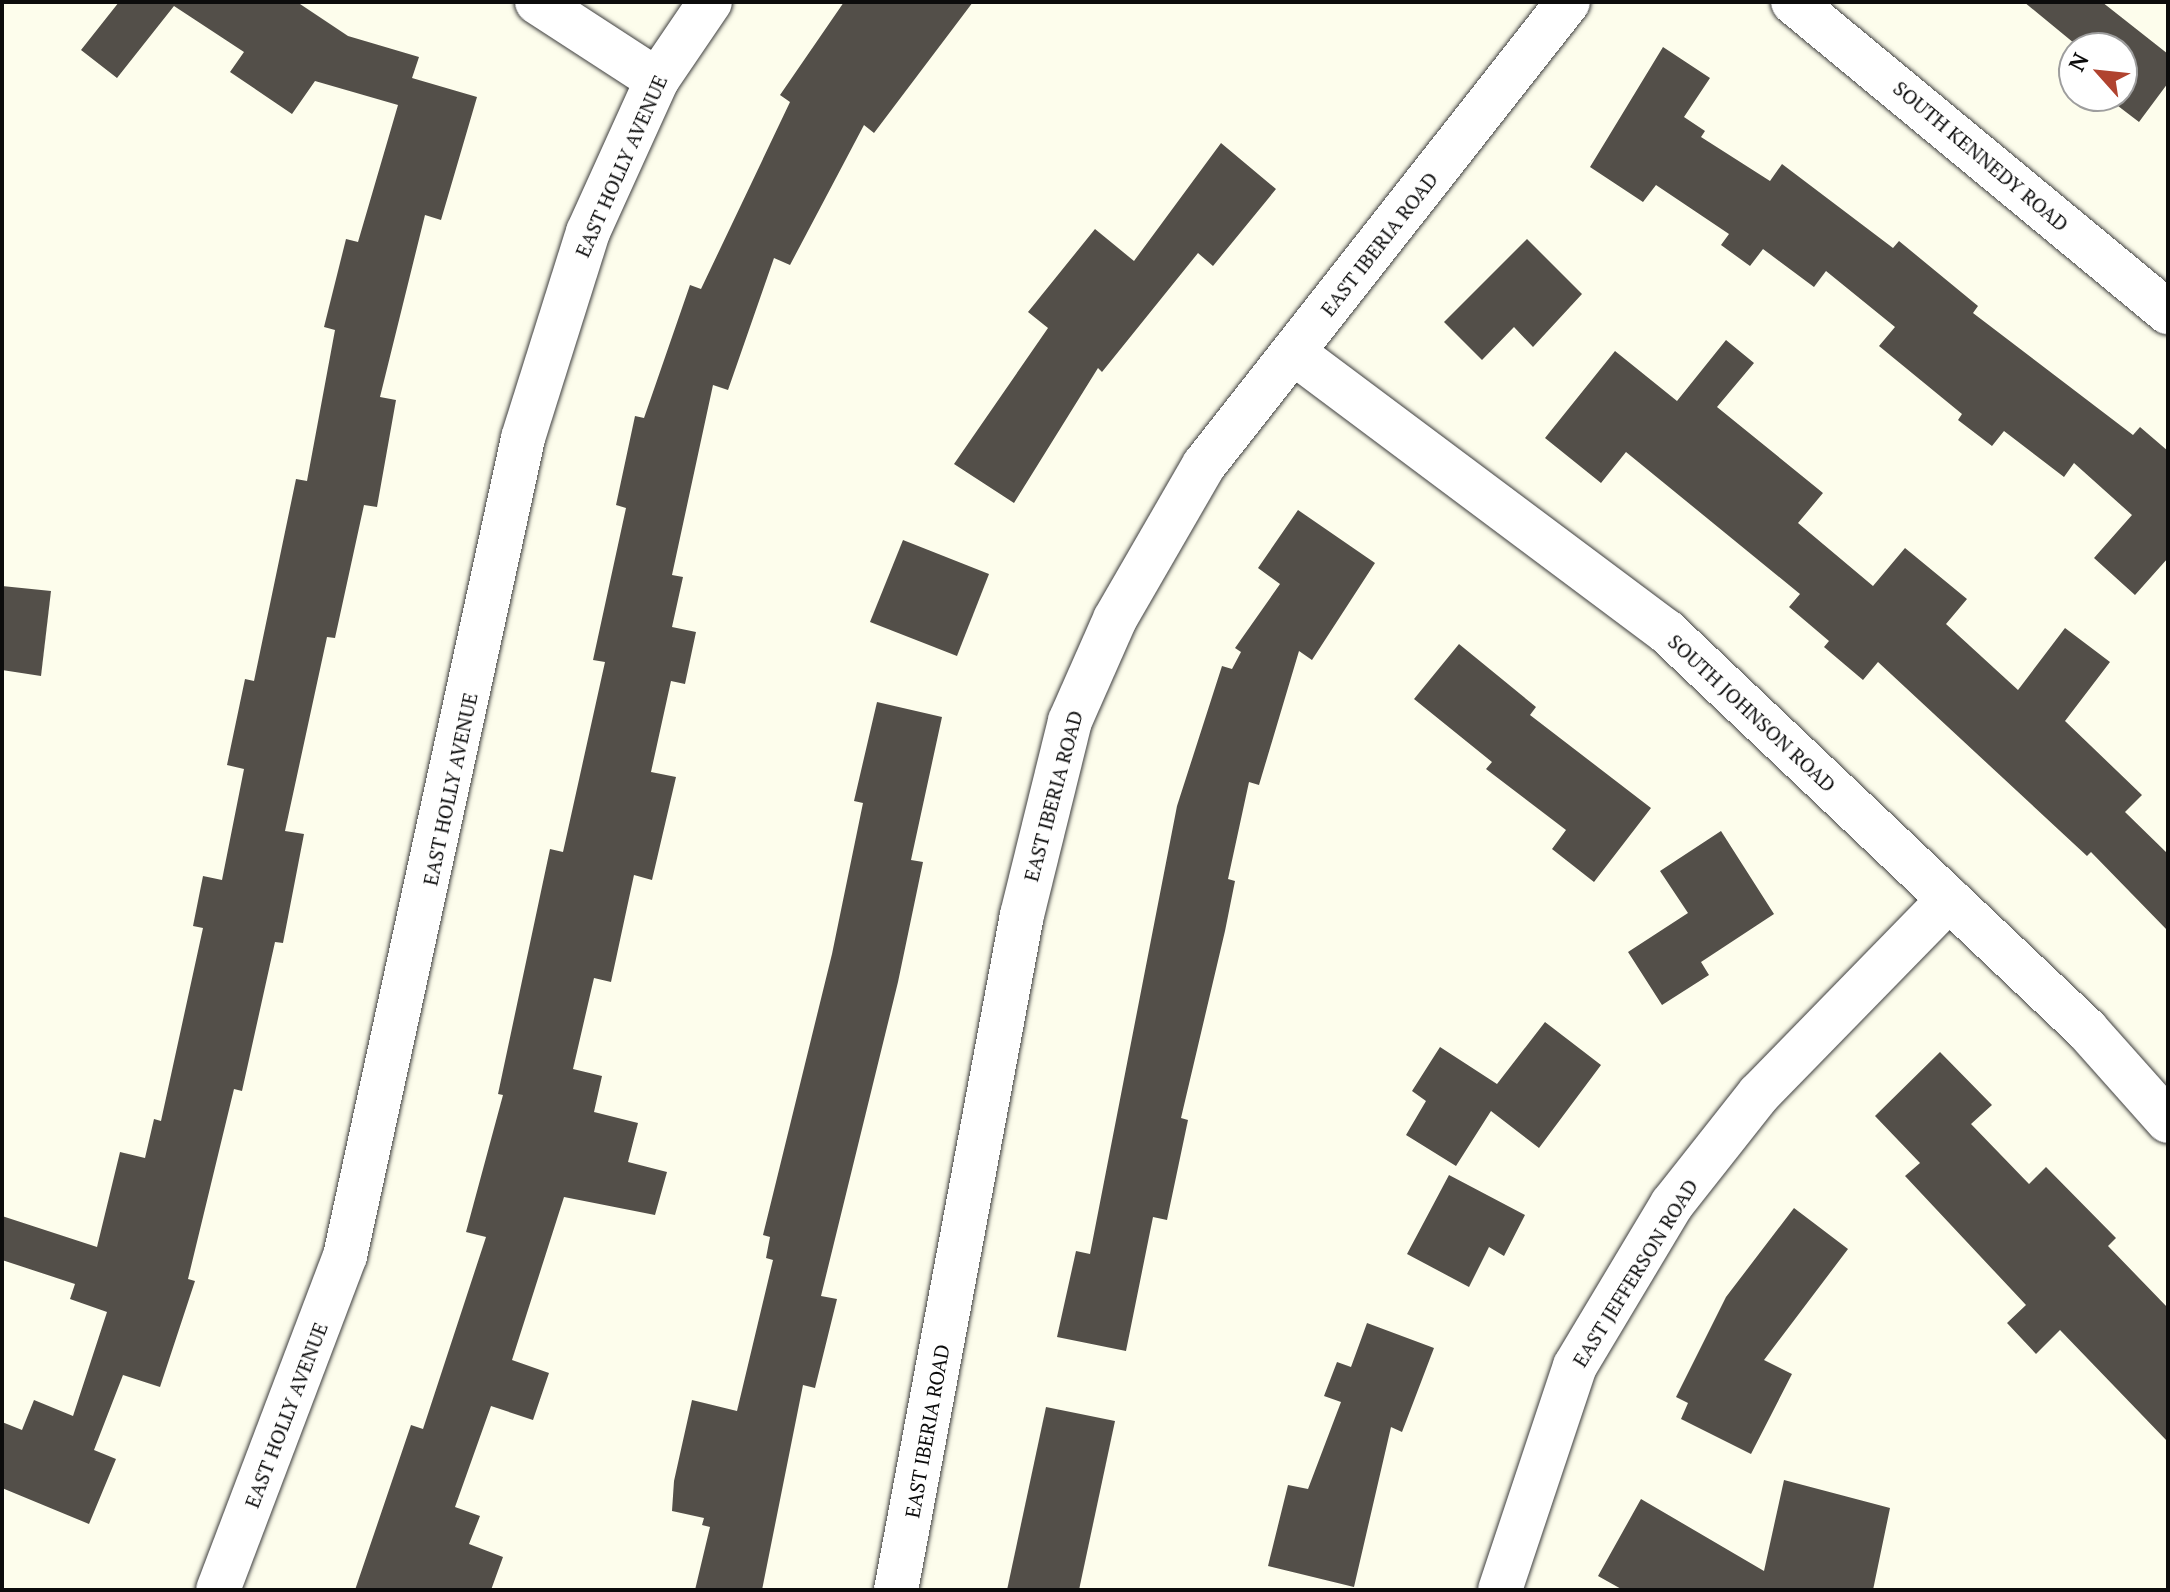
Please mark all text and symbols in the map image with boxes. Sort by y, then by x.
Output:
north arrow [2058,32,2138,112]
text: N [2061,48,2095,76]
street label: EAST HOLLY AVENUE [570,71,672,261]
street label: SOUTH KENNEDY ROAD [1889,76,2073,236]
street label: EAST IBERIA ROAD [1315,167,1443,321]
street label: SOUTH JOHNSON ROAD [1663,629,1841,797]
street label: EAST HOLLY AVENUE [418,690,482,888]
street label: EAST IBERIA ROAD [1019,708,1087,884]
street label: EAST JEFFERSON ROAD [1567,1175,1703,1371]
street label: EAST HOLLY AVENUE [239,1319,333,1511]
street label: EAST IBERIA ROAD [900,1342,954,1520]

